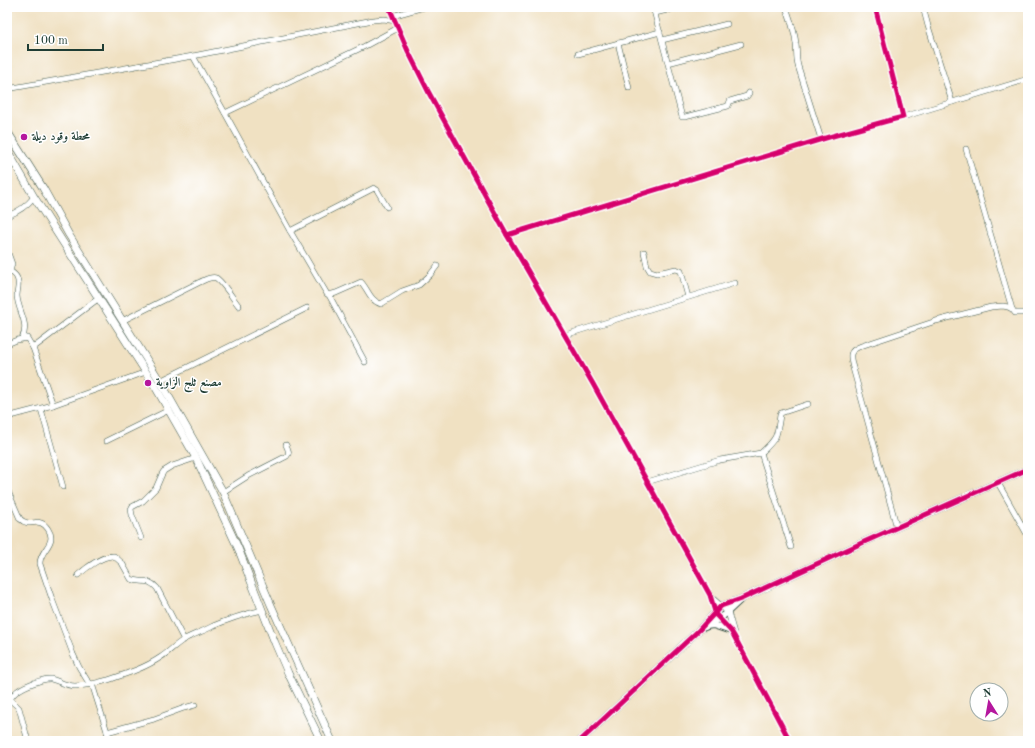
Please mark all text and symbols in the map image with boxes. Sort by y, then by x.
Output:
scale bar [28,26,103,52]
text: 100 m [34,35,68,47]
place label: محطة وقود ديلة [31,131,91,144]
marker: محطة وقود ديلة [19,132,29,142]
place label: مصنع ثلج الزاوية [156,376,222,394]
marker: مصنع ثلج الزاوية [143,378,153,388]
north arrow [969,682,1009,722]
text: N [982,687,993,700]

